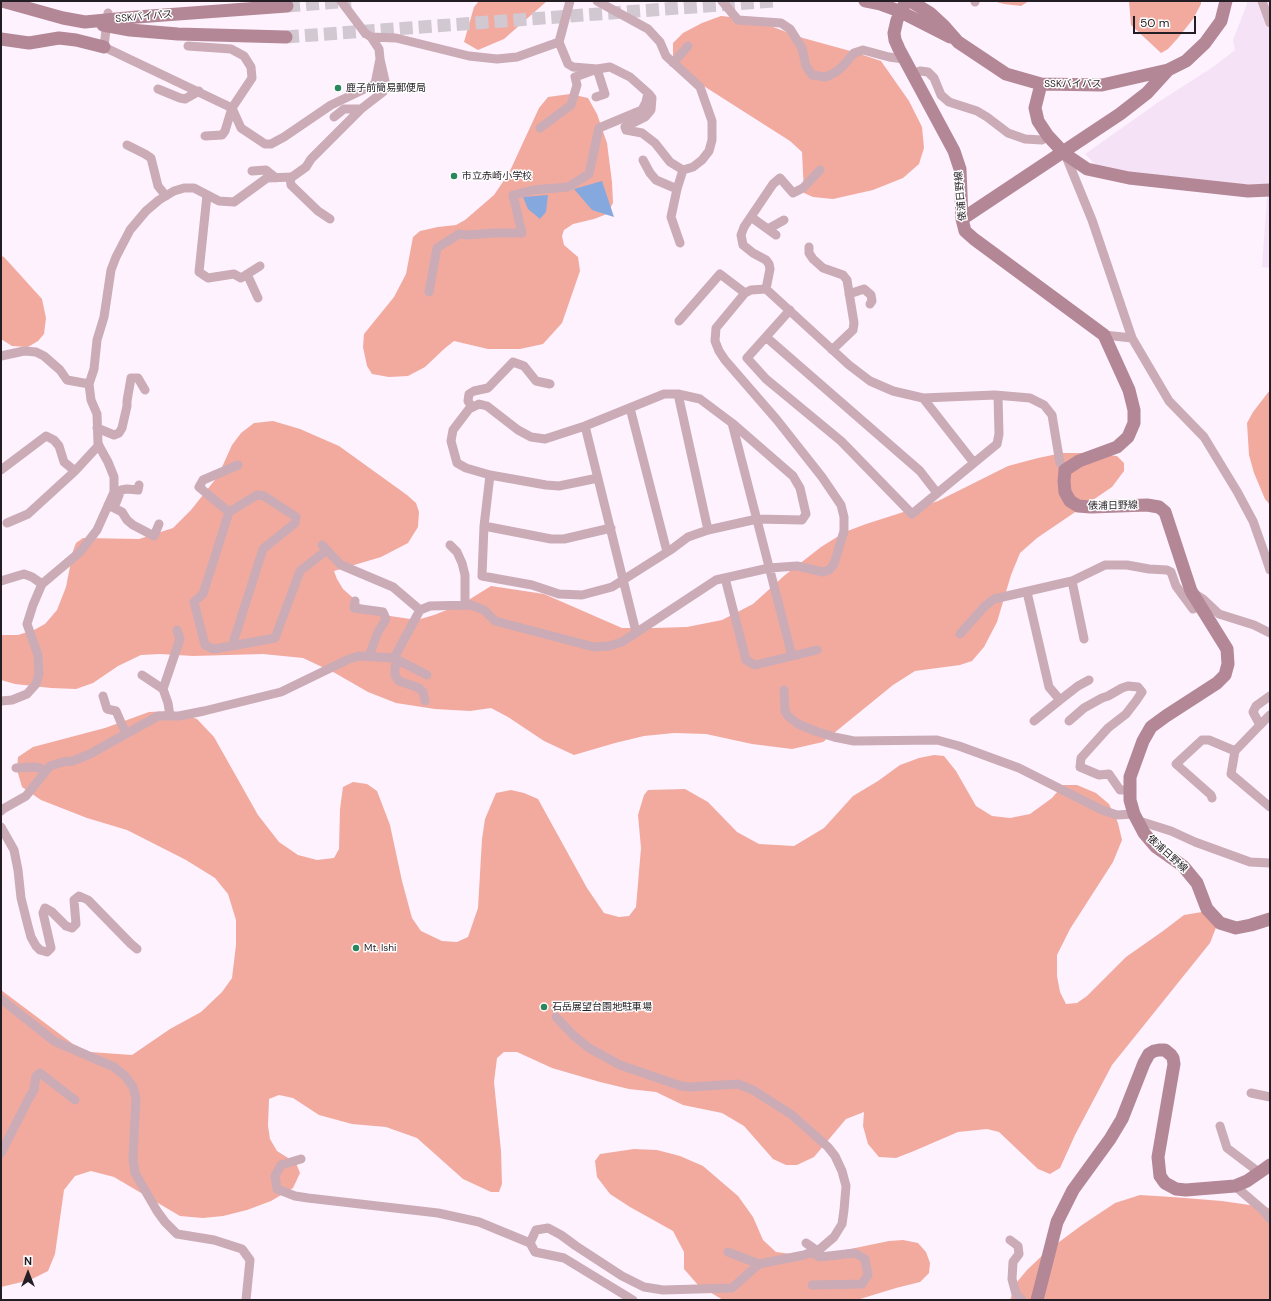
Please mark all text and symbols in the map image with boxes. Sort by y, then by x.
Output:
scale bar [1135,8,1198,34]
street label: SSKバイパス [115,9,173,25]
text: 50 m [1140,15,1169,31]
street label: SSKバイパス [1044,78,1102,90]
place label: 鹿子前簡易郵便局 [346,82,426,94]
marker: 鹿子前簡易郵便局 [333,83,343,93]
place label: 市立赤崎小学校 [462,170,532,182]
marker: 市立赤崎小学校 [449,171,459,181]
street label: 俵浦日野線 [953,171,969,221]
street label: 俵浦日野線 [1088,500,1138,512]
street label: 俵浦日野線 [1144,833,1190,875]
place label: Mt. Ishi [364,942,396,954]
marker: Mt. Ishi [351,943,361,953]
place label: 石岳展望台園地駐車場 [552,1001,652,1013]
marker: 石岳展望台園地駐車場 [539,1002,549,1012]
north arrow [8,1253,48,1293]
text: N [24,1254,32,1268]

